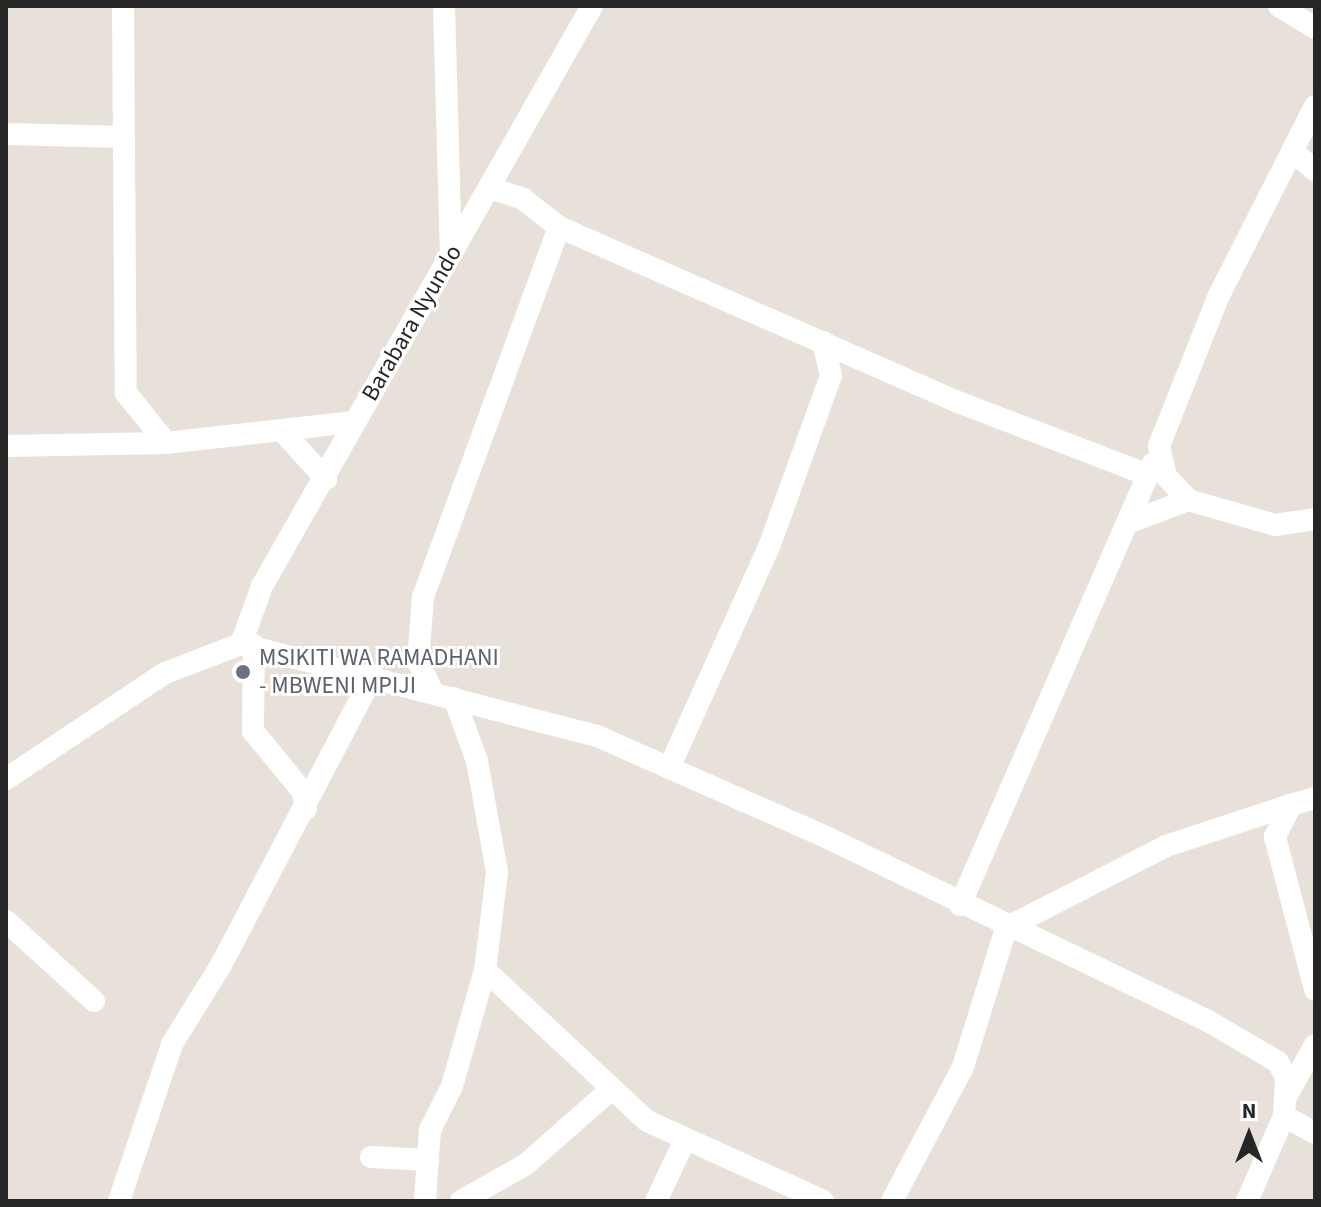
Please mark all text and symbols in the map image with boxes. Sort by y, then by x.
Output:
street label: Barabara Nyundo [356,240,468,406]
place label: MSIKITI WA RAMADHANI - MBWENI MPIJI [259,644,499,700]
marker: MSIKITI WA RAMADHANI - MBWENI MPIJI [234,663,252,681]
north arrow [1209,1095,1289,1175]
text: N [1242,1095,1256,1127]

